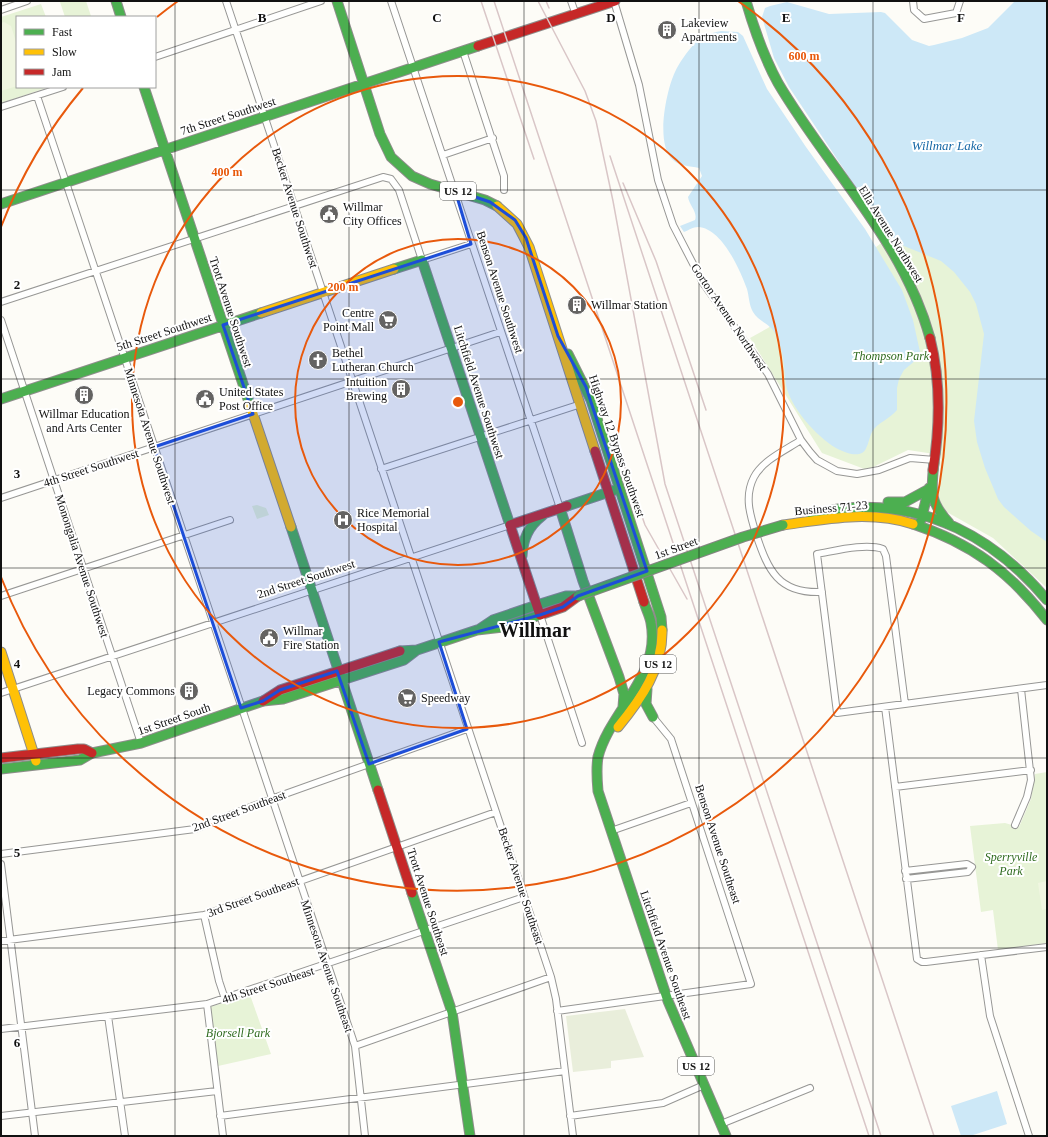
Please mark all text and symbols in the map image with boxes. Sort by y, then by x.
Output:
text: B [258,10,267,25]
text: C [432,10,442,25]
text: D [606,10,616,25]
text: E [782,10,790,25]
text: F [957,10,965,25]
legend [16,16,156,88]
place label: Lakeview Apartments [681,16,737,44]
building icon: Lakeview Apartments [656,19,678,41]
text: Fast [52,25,73,39]
text: Slow [52,45,77,59]
text: 600 m [789,49,820,63]
text: Jam [52,65,72,79]
street label: 7th Street Southwest [179,94,278,138]
water label: Willmar Lake [912,138,982,153]
street label: Becker Avenue Southwest [269,146,321,271]
text: 400 m [212,165,243,179]
road number: US 12 [440,182,476,200]
street label: Ella Avenue Northwest [856,183,927,285]
place label: Willmar City Offices [343,200,402,228]
public building icon: Willmar City Offices [318,203,340,225]
street label: Benson Avenue Southwest [474,229,527,356]
street label: Trott Avenue Southwest [207,255,256,370]
street label: Gorton Avenue Northwest [688,261,770,374]
text: 2 [14,277,20,292]
text: 200 m [328,280,359,294]
building icon: Willmar Station [566,294,588,316]
place label: Willmar Station [591,298,668,312]
place label: Centre Point Mall [323,306,375,334]
supermarket icon: Centre Point Mall [377,309,399,331]
street label: 5th Street Southwest [115,310,214,354]
street label: Litchfield Avenue Southwest [451,324,507,461]
place label: Bethel Lutheran Church [332,346,414,374]
church icon: Bethel Lutheran Church [307,349,329,371]
park label: Thompson Park [853,349,930,363]
street label: Minnesota Avenue Southwest [121,366,179,507]
street label: Highway 12 Bypass Southwest [586,373,648,520]
place label: Intuition Brewing [346,375,387,403]
building icon: Intuition Brewing [390,378,412,400]
building icon: Willmar Education and Arts Center [73,384,95,406]
place label: United States Post Office [219,385,284,413]
public building icon: United States Post Office [194,388,216,410]
centre of rings [451,395,465,409]
place label: Willmar Education and Arts Center [38,407,130,435]
street label: 4th Street Southwest [42,446,141,490]
text: 3 [14,466,21,481]
street label: Monongalia Avenue Southwest [52,493,112,640]
street label: Business 71-23 [794,498,868,518]
place label: Rice Memorial Hospital [357,506,430,534]
hospital icon: Rice Memorial Hospital [332,509,354,531]
street label: 1st Street [652,534,700,562]
street label: 2nd Street Southwest [255,556,357,601]
district label: Willmar [499,619,571,641]
place label: Willmar Fire Station [283,624,339,652]
public building icon: Willmar Fire Station [258,627,280,649]
road number: US 12 [640,655,676,673]
text: 4 [14,656,21,671]
building icon: Legacy Commons [178,680,200,702]
place label: Legacy Commons [87,684,175,698]
supermarket icon: Speedway [396,687,418,709]
place label: Speedway [421,691,470,705]
street label: 1st Street South [136,700,212,738]
street label: Benson Avenue Southeast [692,783,744,906]
street label: 2nd Street Southeast [190,787,288,834]
street label: Becker Avenue Southeast [495,826,547,947]
text: 5 [14,845,21,860]
street label: Trott Avenue Southeast [404,847,452,958]
park label: Sperryville Park [985,850,1038,878]
street label: 3rd Street Southeast [205,874,301,920]
street label: Litchfield Avenue Southeast [637,889,695,1022]
street label: Minnesota Avenue Southeast [298,898,356,1035]
street label: 4th Street Southeast [220,963,316,1006]
park label: Bjorsell Park [206,1026,271,1040]
text: 6 [14,1035,21,1050]
road number: US 12 [678,1057,714,1075]

